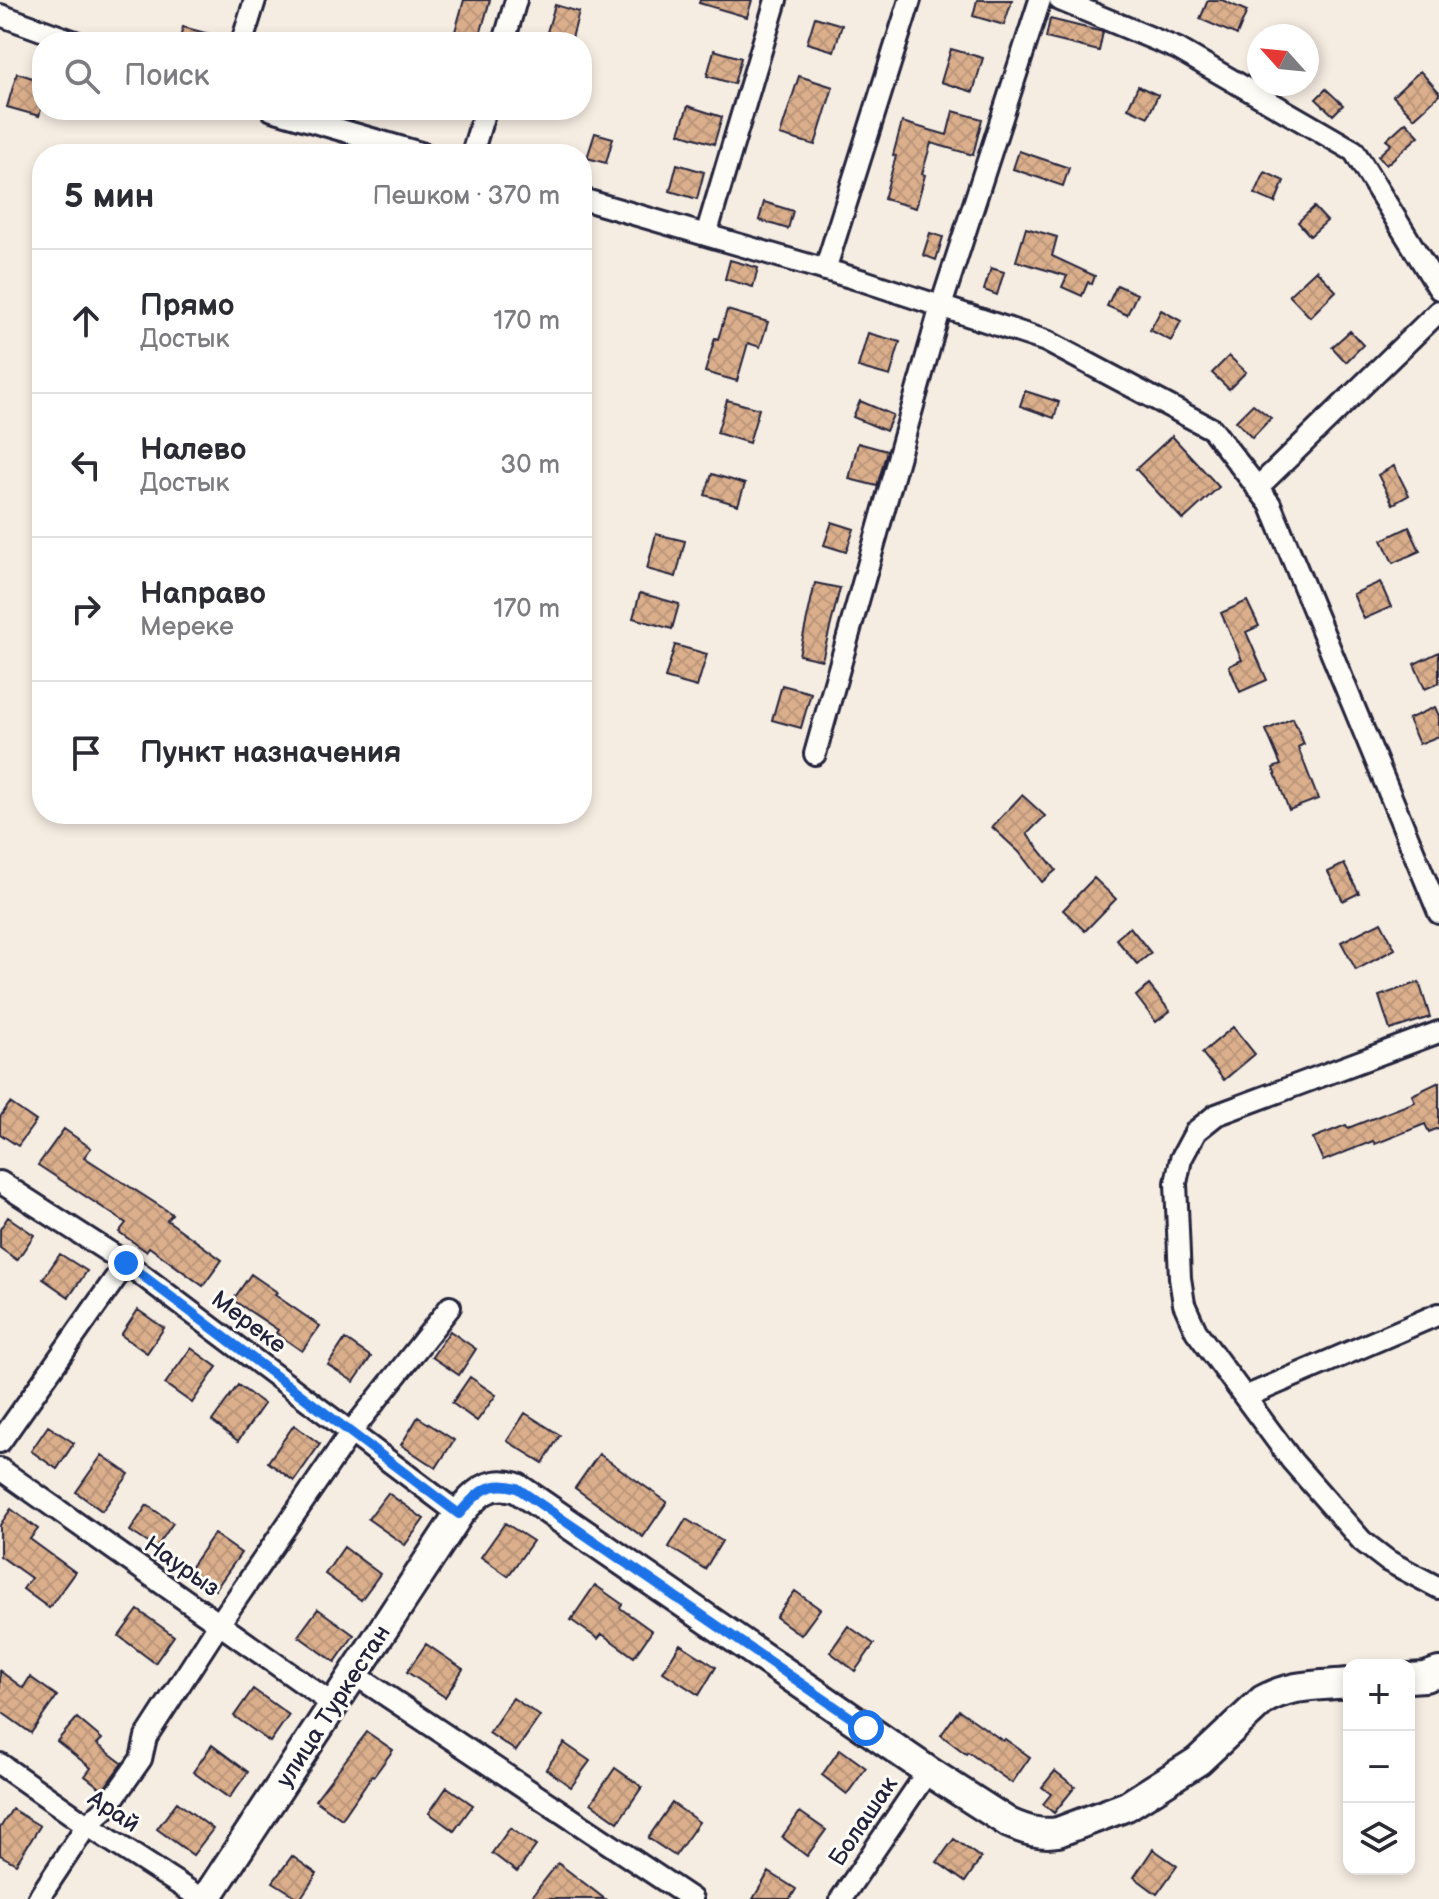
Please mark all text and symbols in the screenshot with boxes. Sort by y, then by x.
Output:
north arrow [1247,24,1319,96]
search box [32,32,592,120]
icon: search [60,54,104,98]
text: Поиск [124,58,210,94]
text: 5 мин [64,176,154,217]
text: Пешком · 370 m [372,181,560,212]
text: Прямо [140,288,234,324]
icon: ahead [64,299,108,343]
text: 170 m [493,306,560,337]
text: Достык [140,324,229,355]
text: Налево [140,432,246,468]
icon: left [64,443,108,487]
text: 30 m [500,450,560,481]
text: Достык [140,468,229,499]
text: Направо [140,576,266,612]
icon: right [64,587,108,631]
text: 170 m [493,594,560,625]
text: Мереке [140,612,234,643]
icon: arrive [64,731,108,775]
text: Пункт назначения [140,735,401,771]
route end [108,1245,144,1281]
street label: Мереке [205,1285,292,1360]
street label: Наурыз [138,1530,225,1603]
street label: улица Туркестан [270,1620,397,1793]
map controls [1343,1659,1415,1875]
button: + [1343,1659,1415,1731]
route start [848,1710,884,1746]
button: − [1343,1731,1415,1803]
street label: Болашак [823,1771,904,1872]
street label: Арай [82,1783,145,1839]
button: layers [1343,1803,1415,1875]

